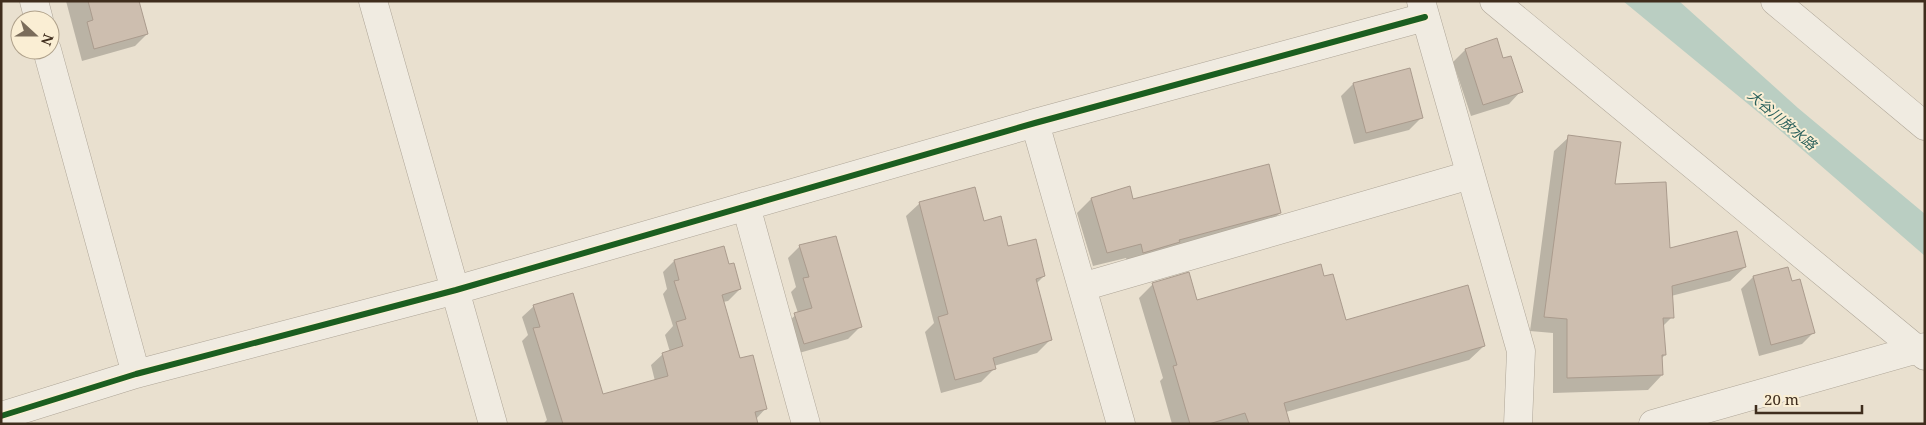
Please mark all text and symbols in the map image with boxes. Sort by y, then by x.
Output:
north arrow [10,10,60,60]
text: N [37,31,58,48]
water label: 大谷川放水路 [1744,85,1821,155]
scale bar [1756,382,1862,414]
text: 20 m [1764,389,1799,409]

